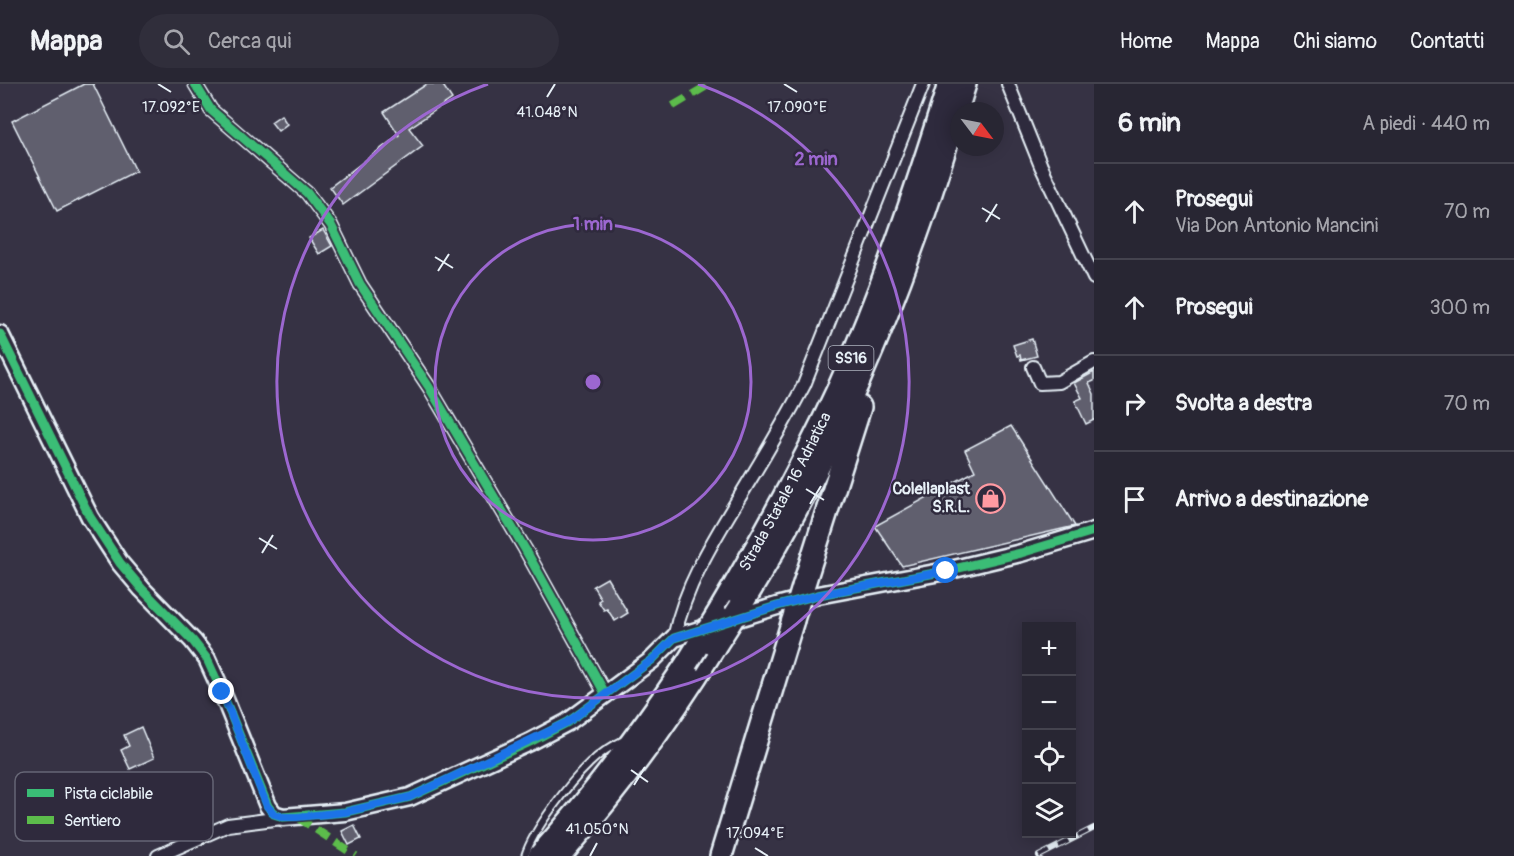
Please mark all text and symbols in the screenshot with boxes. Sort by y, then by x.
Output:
search box [139,14,559,68]
text: Mappa [30,24,103,59]
icon: search [160,25,193,58]
text: Cerca qui [208,27,291,55]
text: Home [1119,28,1172,55]
text: Mappa [1205,28,1260,55]
text: Chi siamo [1293,28,1377,55]
text: Contatti [1410,28,1484,55]
text: 17.092°E [142,98,200,117]
text: 17.090°E [767,98,827,117]
north arrow [950,102,1004,156]
text: 41.048°N [516,103,578,122]
text: 6 min [1118,107,1181,139]
text: A piedi · 440 m [1362,111,1490,136]
text: 2 min [794,148,838,171]
text: Prosegui [1175,185,1253,213]
icon: ahead [1118,195,1151,228]
text: 70 m [1444,199,1490,224]
text: 1 min [573,213,613,236]
text: Via Don Antonio Mancini [1175,213,1378,238]
icon: ahead [1118,291,1151,324]
text: Prosegui [1175,293,1253,321]
text: 300 m [1429,295,1490,320]
road number: SS16 [828,346,874,370]
centre of rings [583,372,603,392]
icon: right [1118,387,1151,420]
text: Svolta a destra [1175,389,1312,417]
text: 70 m [1444,391,1490,416]
street label: Strada Statale 16 Adriatica [735,409,836,575]
place label: Colellaplast S.R.L. [892,479,971,517]
shop icon: Colellaplast S.R.L. [975,482,1007,514]
icon: arrive [1118,483,1151,516]
text: Arrivo a destinazione [1175,485,1368,513]
route start [932,557,958,583]
map controls [1022,622,1076,838]
button: + [1022,622,1076,676]
button: − [1022,676,1076,730]
route end [208,678,234,704]
button: locate [1022,730,1076,784]
legend [15,772,213,841]
text: Pista ciclabile [64,784,153,804]
button: layers [1022,784,1076,838]
text: Sentiero [64,811,121,831]
text: 41.050°N [565,820,629,839]
text: 17.094°E [726,824,784,843]

